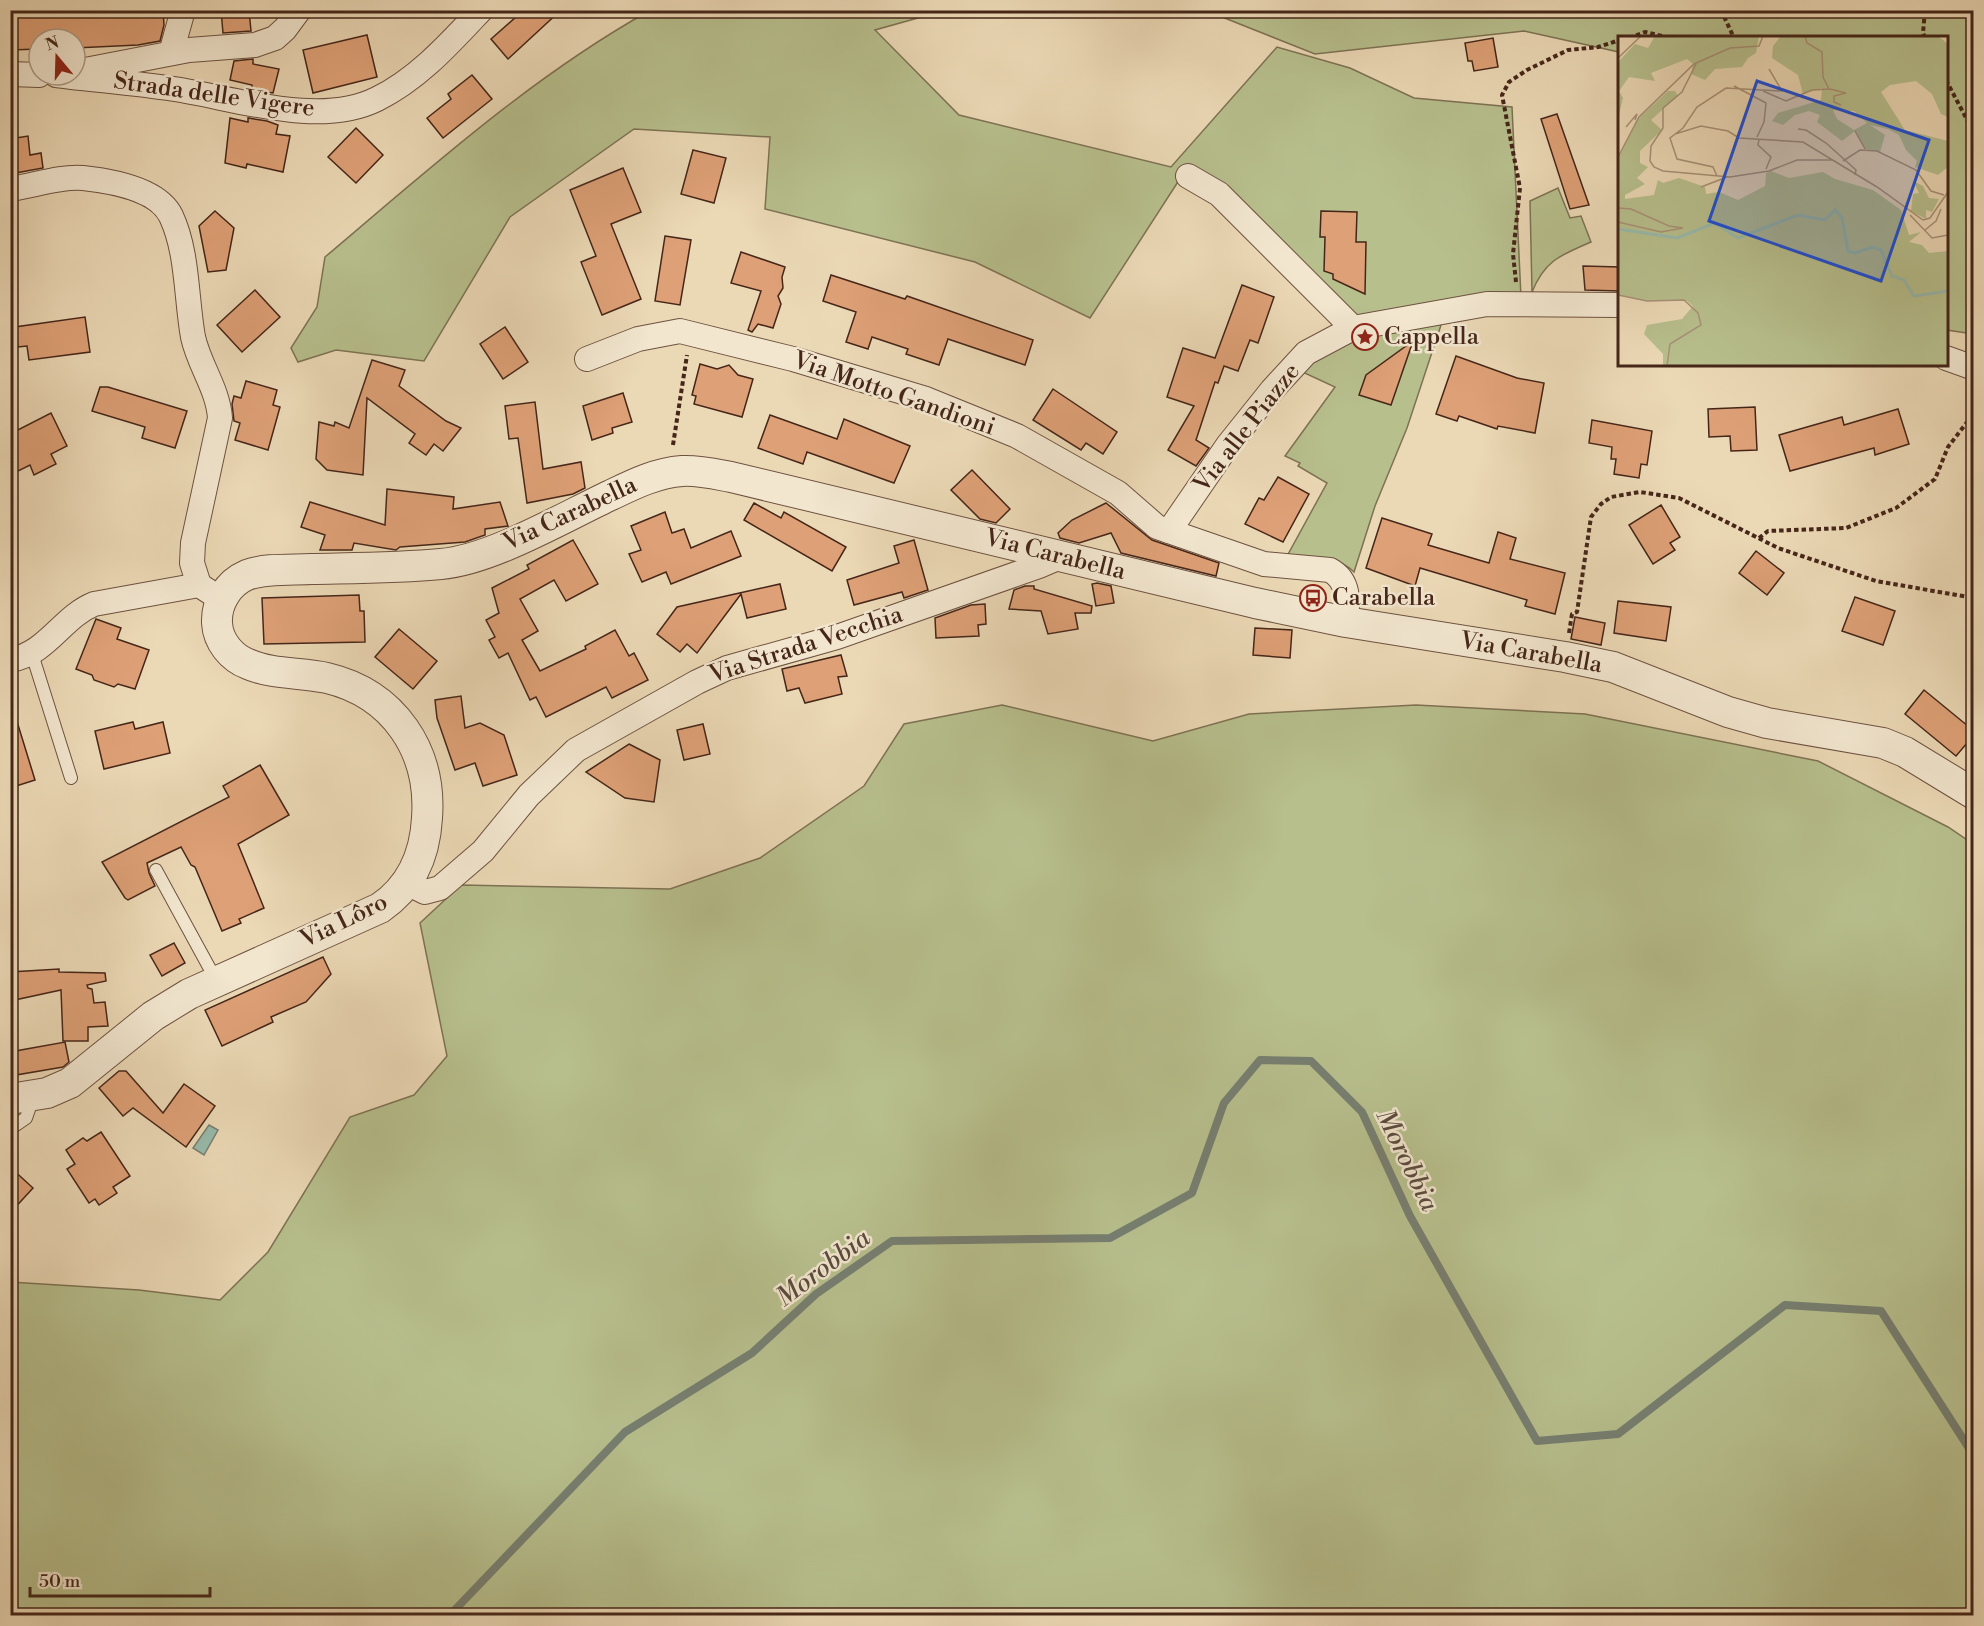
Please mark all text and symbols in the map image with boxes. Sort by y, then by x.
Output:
north arrow [27,27,87,87]
text: N [43,32,62,55]
inset map [1618,36,1948,366]
street label: Strada delle Vigere [112,66,316,124]
place icon: Cappella [1350,322,1380,352]
place label: Cappella [1384,322,1480,352]
street label: Via Motto Gandioni [788,345,999,443]
street label: Via alle Piazze [1187,357,1307,499]
street label: Via Carabella [498,470,642,558]
street label: Via Carabella [981,523,1129,587]
bus stop icon: Carabella [1298,583,1328,613]
place label: Carabella [1332,583,1436,613]
street label: Via Strada Vecchia [704,599,907,691]
street label: Via Carabella [1457,626,1605,680]
street label: Via Lôro [294,887,393,955]
water label: Morobbia [1369,1104,1446,1217]
water label: Morobbia [770,1222,877,1314]
scale bar [30,1560,210,1598]
text: 50 m [39,1570,81,1593]

